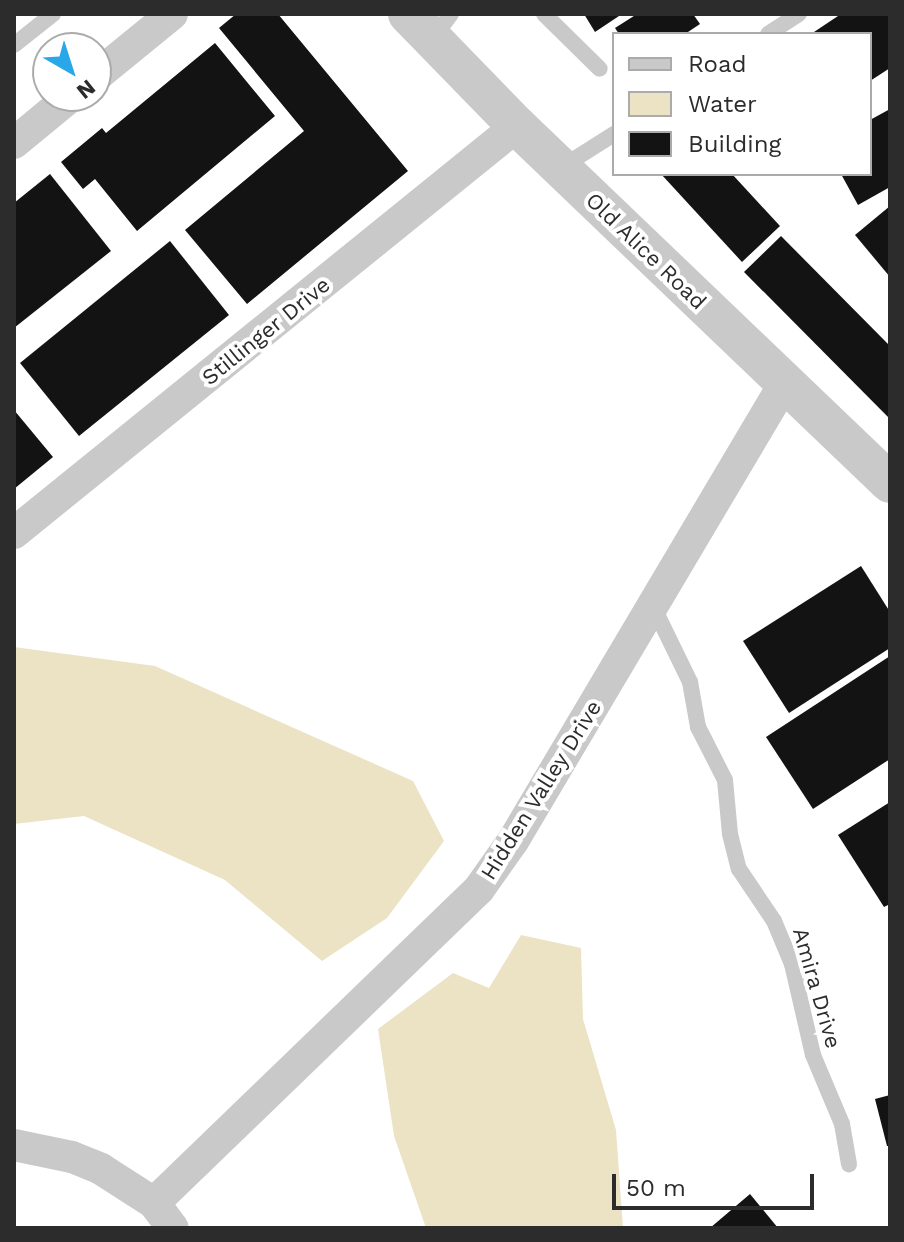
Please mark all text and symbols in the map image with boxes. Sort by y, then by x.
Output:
north arrow [32,32,112,112]
legend [612,32,872,176]
text: Road [688,50,747,78]
text: N [72,75,100,104]
text: Water [688,90,757,118]
text: Building [688,130,781,158]
street label: Old Alice Road [580,187,712,315]
street label: Stillinger Drive [196,271,336,391]
street label: Hidden Valley Drive [475,695,607,885]
street label: Amira Drive [787,924,847,1052]
scale bar [616,1158,818,1208]
text: 50 m [626,1174,686,1202]

